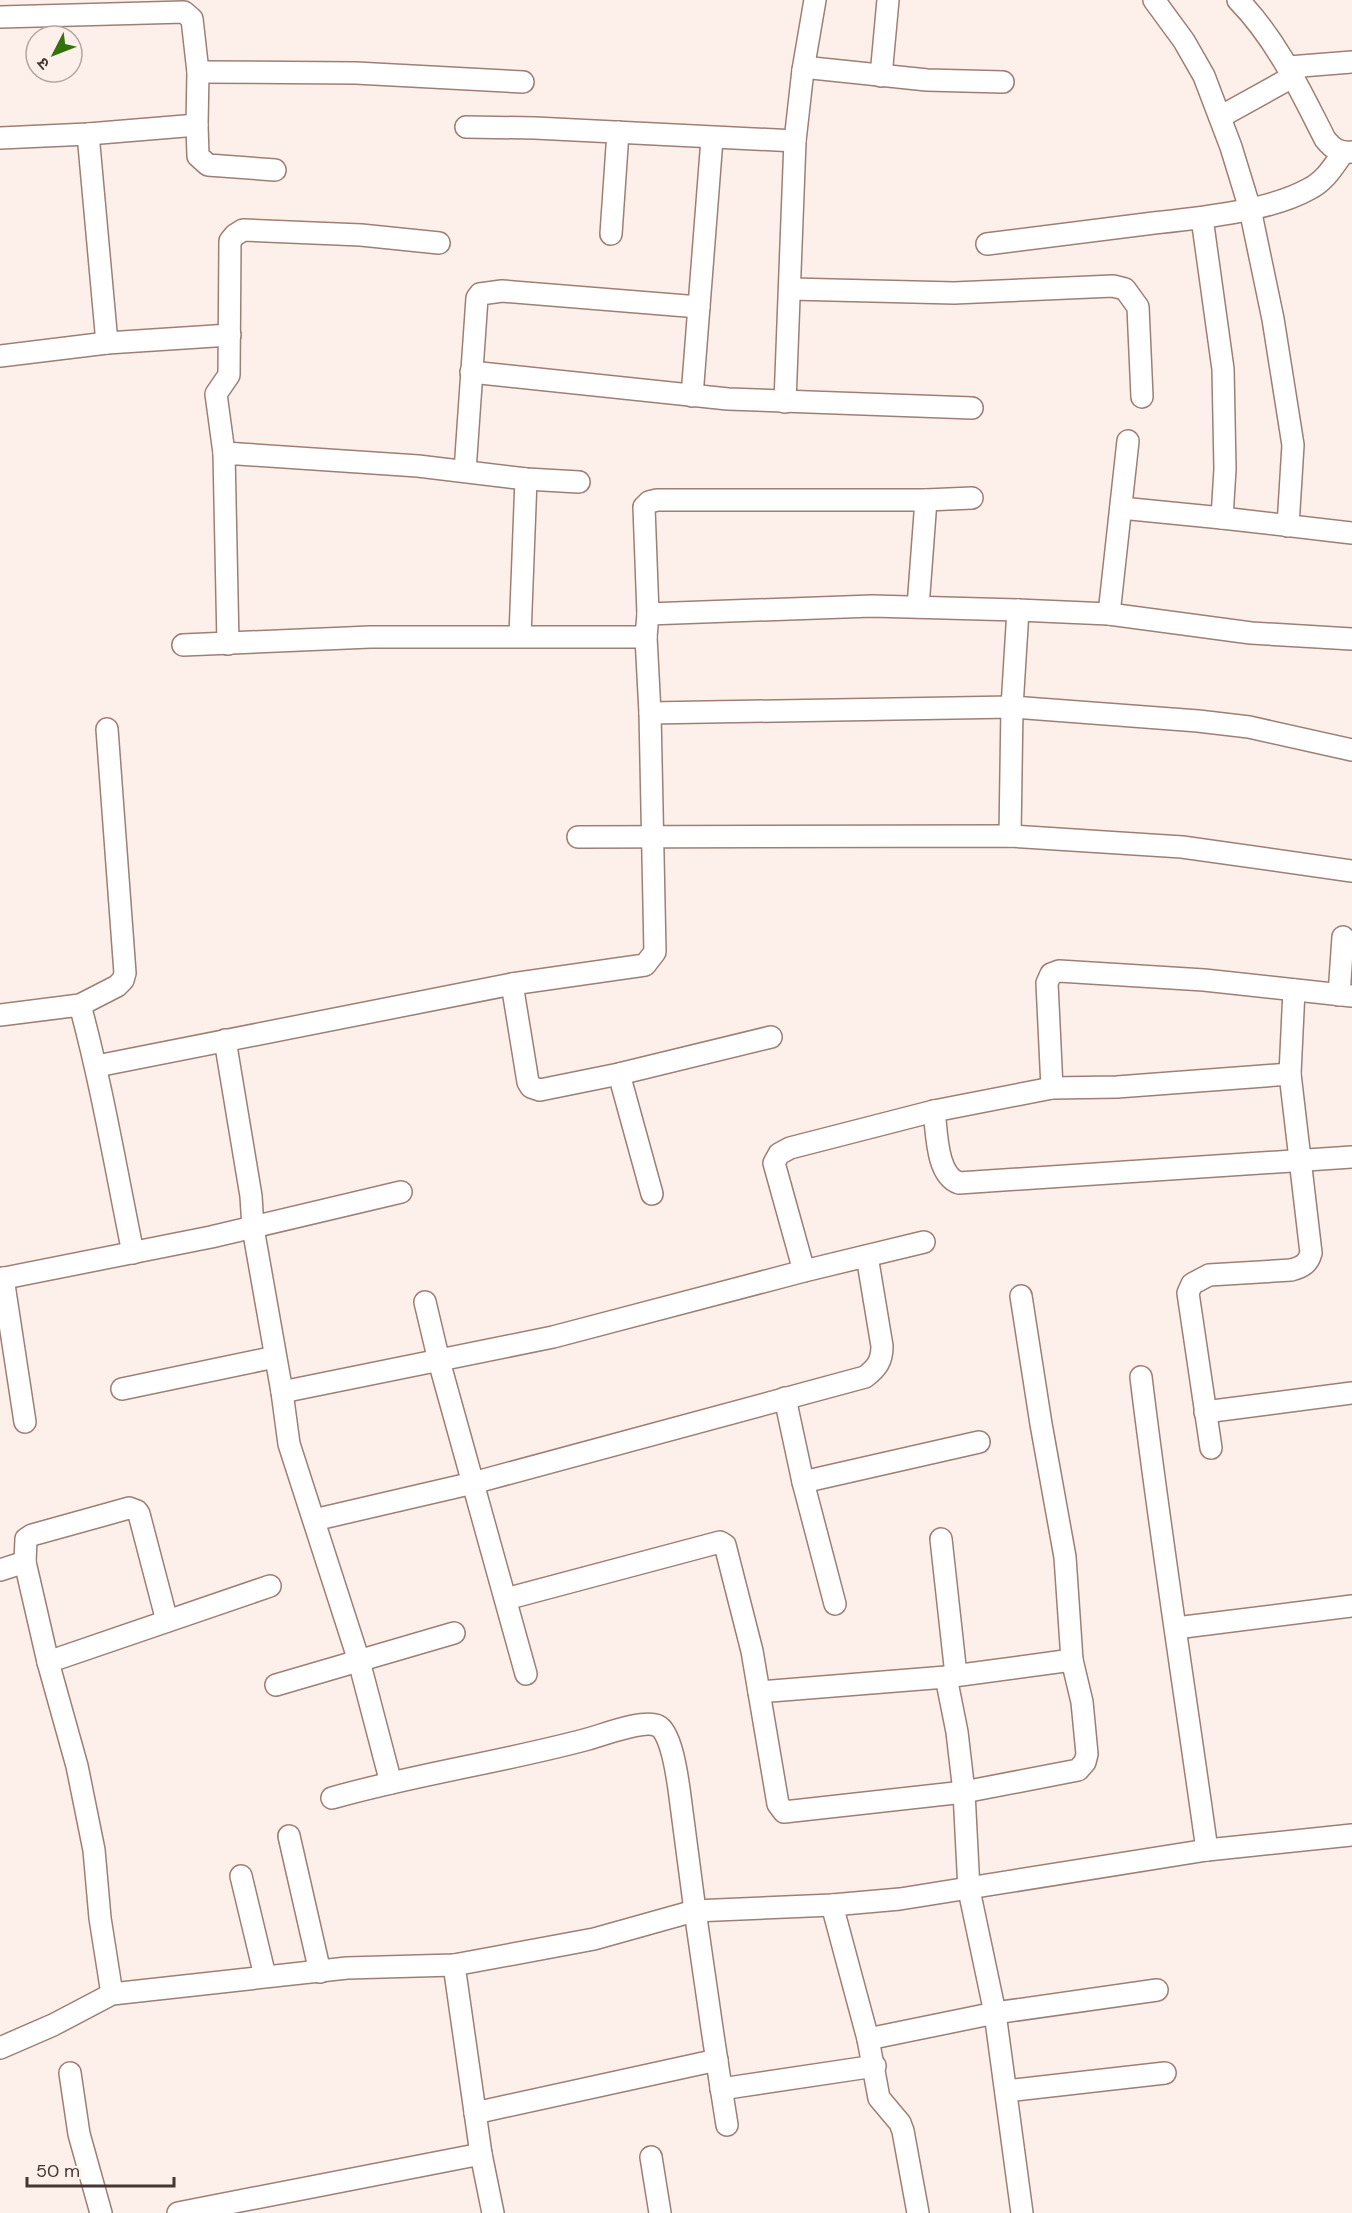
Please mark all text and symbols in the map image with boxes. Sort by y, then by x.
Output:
north arrow [24,24,84,84]
text: उ [32,53,54,74]
scale bar [27,2150,174,2188]
text: 50 m [36,2159,80,2183]

